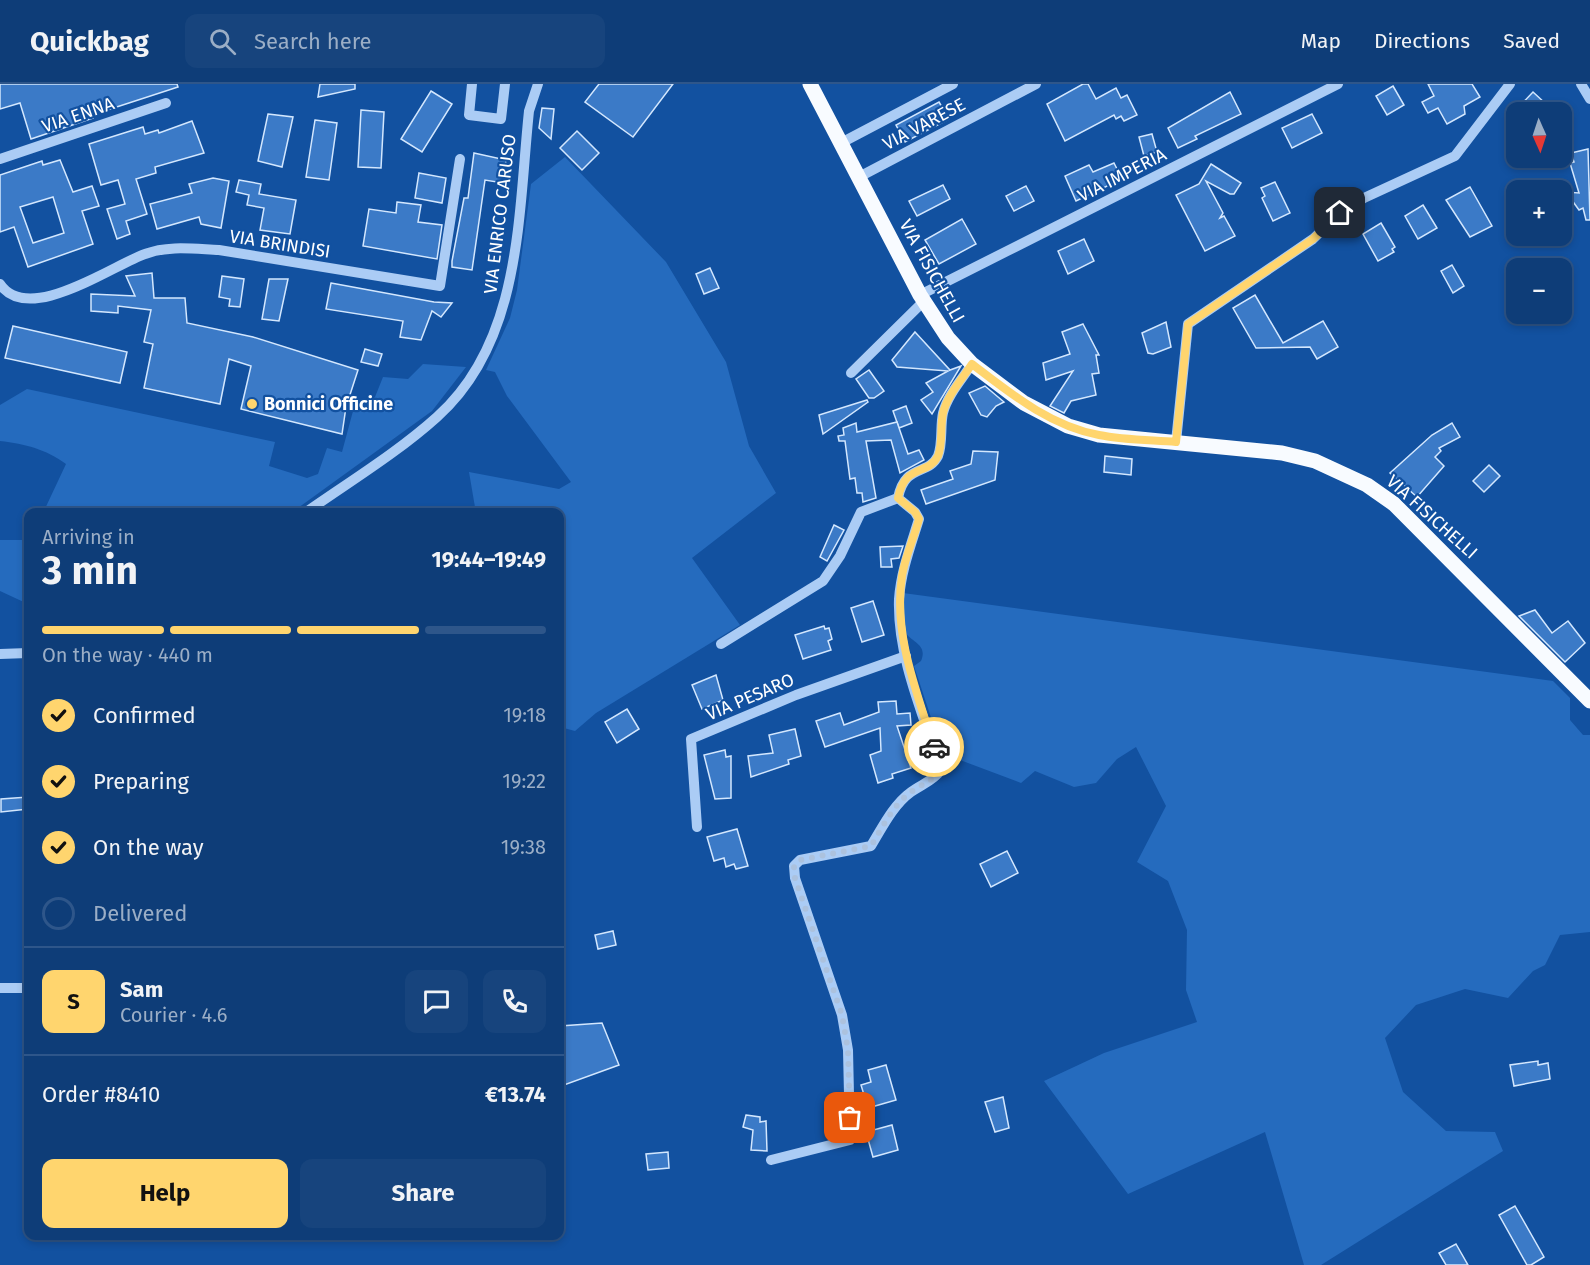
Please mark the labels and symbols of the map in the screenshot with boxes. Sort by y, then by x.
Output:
street label: VIA ENNA [39,92,118,138]
street label: VIA VARESE [879,93,969,155]
north arrow [1506,102,1572,168]
street label: VIA ENRICO CARUSO [479,133,521,295]
street label: VIA IMPERIA [1074,143,1171,207]
pin [1314,187,1365,238]
street label: VIA FISICHELLI [895,215,969,327]
street label: VIA BRINDISI [228,225,332,263]
place label: Bonnici Officine [264,393,393,415]
marker: Bonnici Officine [245,397,259,411]
street label: VIA FISICHELLI [1382,470,1482,564]
street label: VIA PESARO [703,669,797,725]
courier [904,717,964,777]
pin [824,1092,875,1143]

